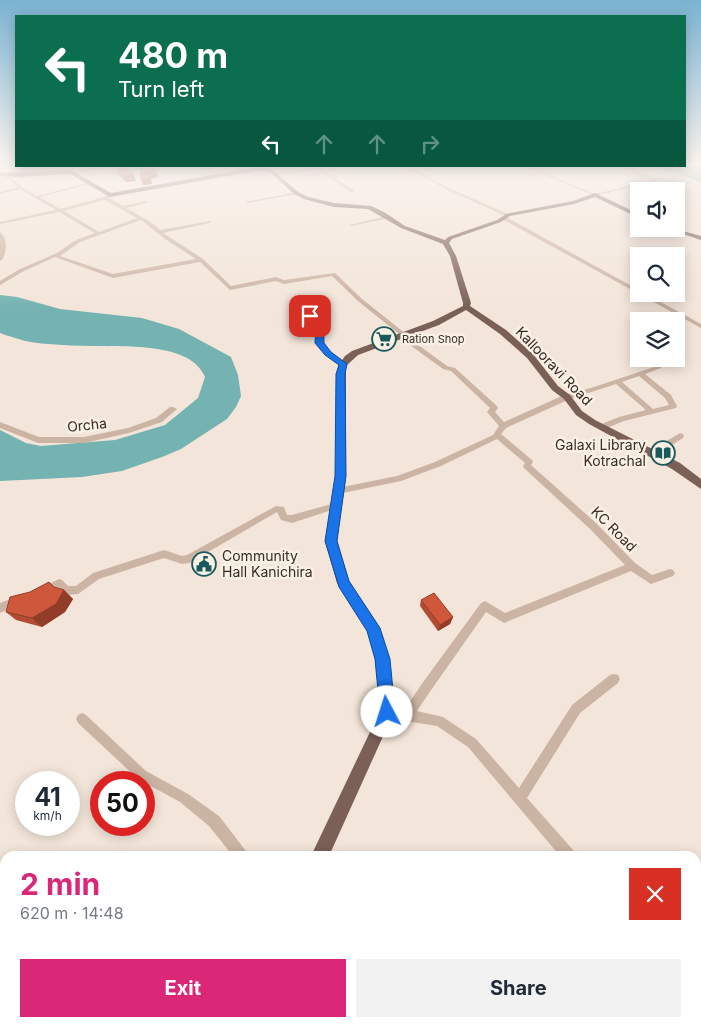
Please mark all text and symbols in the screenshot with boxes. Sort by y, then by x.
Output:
text: 480 m [118,34,228,76]
icon: left [35,35,100,100]
text: Turn left [118,76,204,102]
icon: left [257,130,285,158]
icon: ahead [310,130,338,158]
icon: ahead [363,130,391,158]
icon: right [416,130,444,158]
map controls [630,182,685,367]
button: sound [630,182,685,237]
button: search [630,247,685,302]
pin [289,295,331,337]
icon: arrive [296,302,324,330]
button: layers [630,312,685,367]
street label: Kallooravi Road [513,323,596,409]
supermarket icon: Ration Shop [371,326,397,352]
place label: Ration Shop [402,332,465,346]
street label: Orcha [66,414,108,435]
place label: Galaxi Library Kotrachal [555,436,646,469]
library icon: Galaxi Library Kotrachal [650,440,676,466]
street label: KC Road [588,503,640,555]
place label: Community Hall Kanichira [222,547,313,580]
public building icon: Community Hall Kanichira [191,551,217,577]
position arrow [360,685,412,737]
speed limit sign: 50 [90,771,155,836]
text: 41 [34,782,61,812]
text: km/h [33,808,62,823]
text: 2 min [20,866,100,902]
button: close [629,868,681,920]
text: 620 m · 14:48 [20,903,124,923]
button: Exit [20,959,346,1017]
button: Share [356,959,681,1017]

